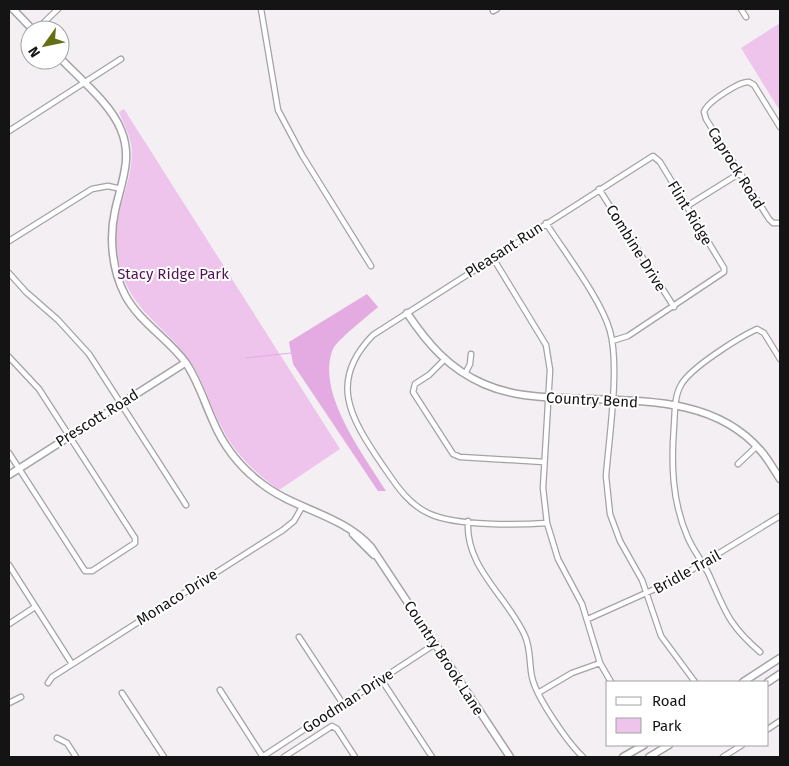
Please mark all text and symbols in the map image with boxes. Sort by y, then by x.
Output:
north arrow [20,20,70,70]
text: N [25,43,44,60]
street label: Caprock Road [704,124,768,212]
street label: Flint Ridge [664,177,716,249]
street label: Combine Drive [602,201,670,295]
street label: Pleasant Run [462,218,546,282]
park label: Stacy Ridge Park [117,265,229,283]
street label: Prescott Road [52,385,142,451]
street label: Country Bend [546,389,638,411]
street label: Bridle Trail [650,546,724,598]
street label: Monaco Drive [133,565,221,629]
street label: Country Brook Lane [400,597,488,719]
street label: Goodman Drive [299,665,397,737]
legend [606,681,769,746]
text: Road [652,692,687,710]
text: Park [652,717,682,735]

